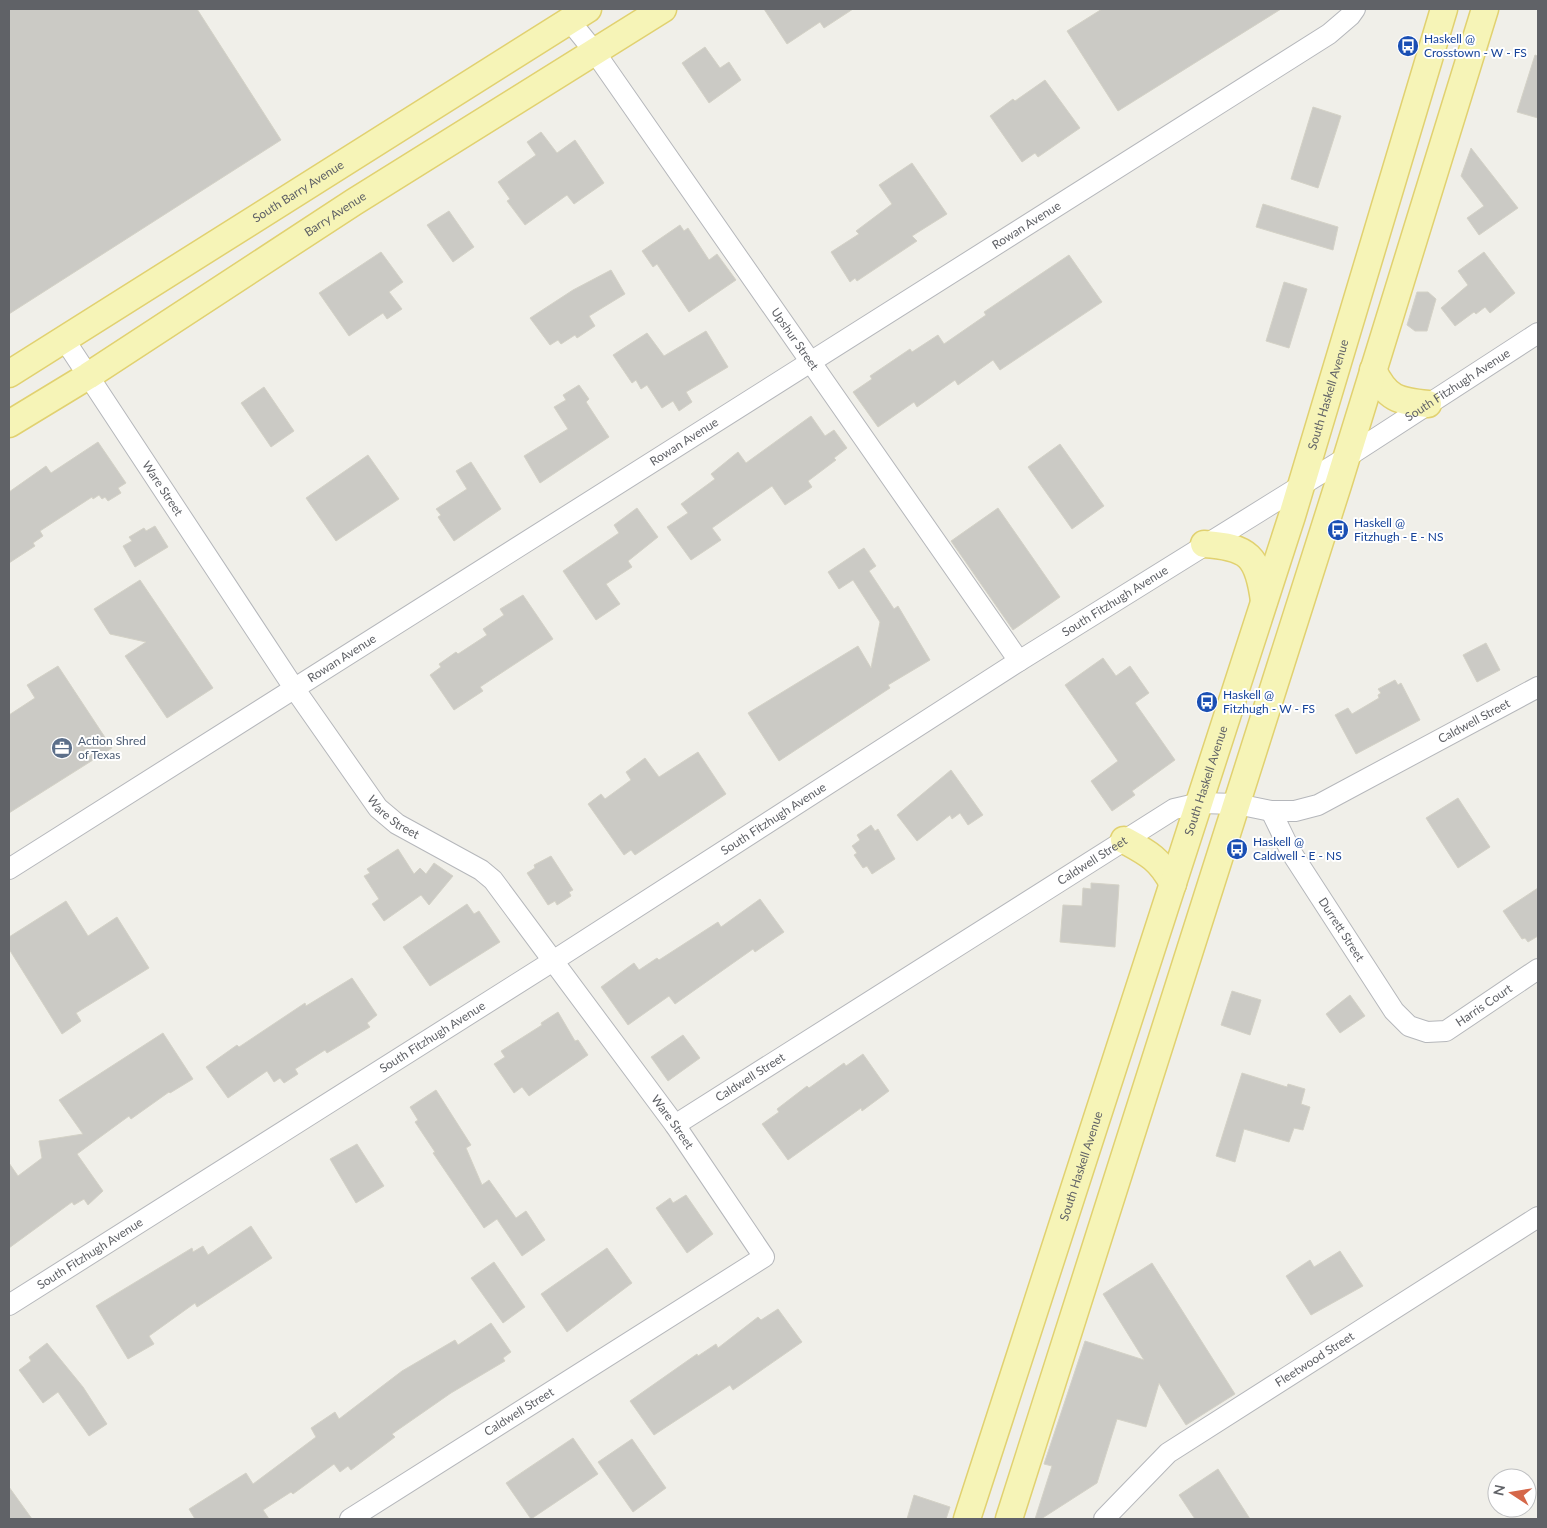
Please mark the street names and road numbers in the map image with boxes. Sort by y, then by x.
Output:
street label: South Barry Avenue [249,156,347,224]
street label: Barry Avenue [301,190,369,240]
street label: Rowan Avenue [989,198,1063,252]
street label: Upshur Street [768,305,823,374]
street label: South Haskell Avenue [1304,338,1352,452]
street label: South Fitzhugh Avenue [1402,345,1513,424]
street label: Rowan Avenue [647,414,721,469]
street label: Ware Street [139,458,187,519]
street label: South Fitzhugh Avenue [1059,562,1171,639]
street label: Rowan Avenue [305,631,379,685]
street label: Caldwell Street [1435,695,1513,746]
street label: South Haskell Avenue [1181,724,1231,837]
street label: South Fitzhugh Avenue [718,779,829,858]
street label: Ware Street [364,792,423,842]
street label: Caldwell Street [1054,832,1130,888]
street label: Durrett Street [1315,894,1368,965]
street label: Harris Court [1453,980,1515,1029]
street label: South Fitzhugh Avenue [376,998,488,1076]
street label: Caldwell Street [712,1049,788,1105]
street label: Ware Street [648,1092,697,1152]
street label: South Haskell Avenue [1056,1109,1106,1223]
street label: South Fitzhugh Avenue [34,1214,146,1292]
street label: Fleetwood Street [1272,1328,1357,1390]
street label: Caldwell Street [481,1384,557,1439]

